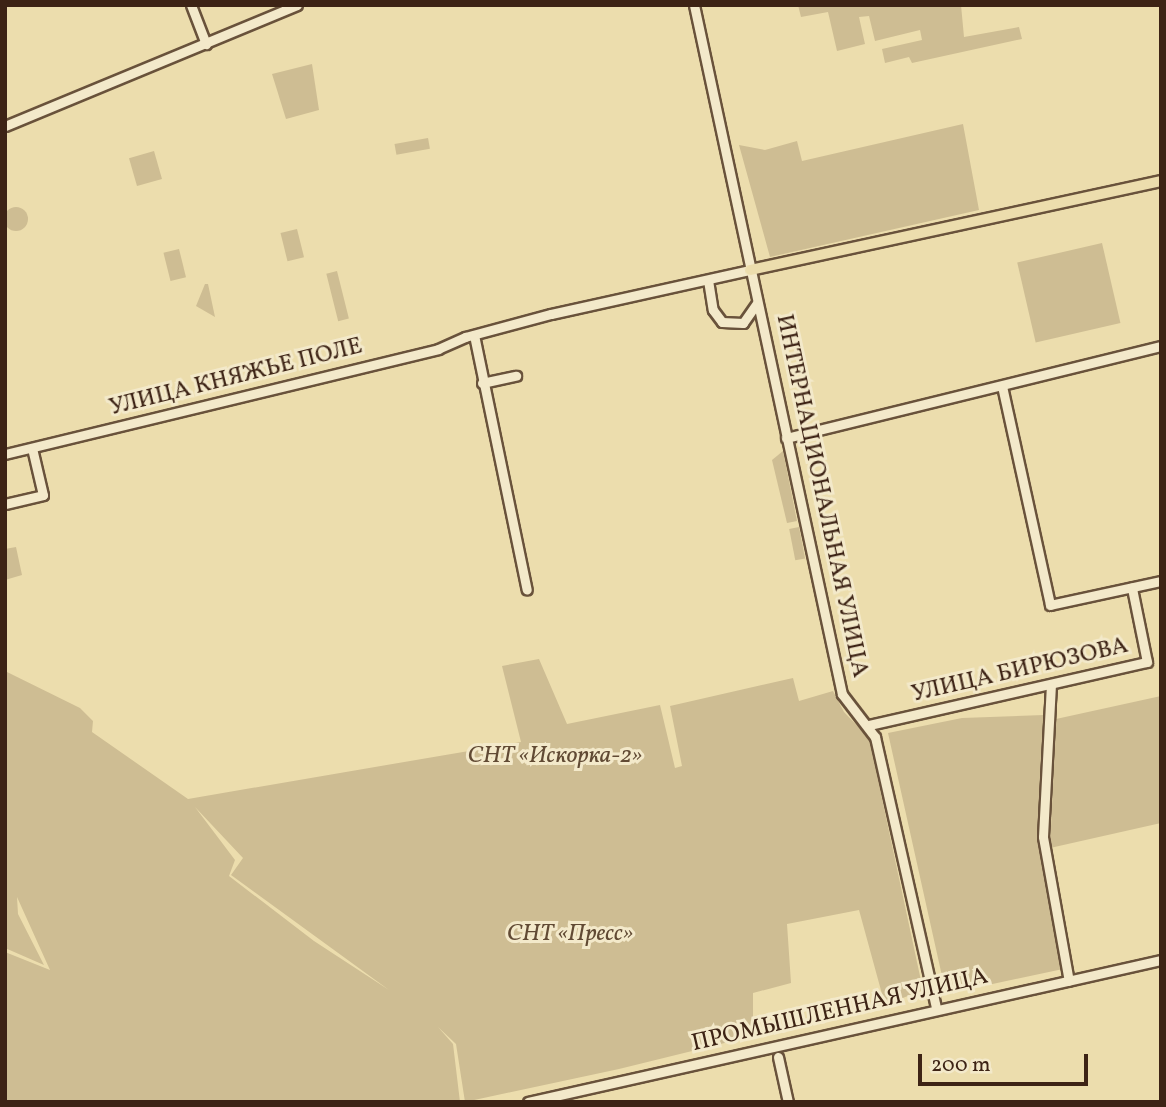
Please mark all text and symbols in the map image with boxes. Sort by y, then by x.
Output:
street label: ИНТЕРНАЦИОНАЛЬНАЯ УЛИЦА [768,312,874,680]
street label: УЛИЦА КНЯЖЬЕ ПОЛЕ [106,333,366,423]
street label: УЛИЦА БИРЮЗОВА [909,632,1131,710]
park label: СНТ «Искорка-2» [468,743,642,771]
park label: СНТ «Пресс» [507,921,633,949]
street label: ПРОМЫШЛЕННАЯ УЛИЦА [689,963,991,1059]
scale bar [921,1040,1091,1084]
text: 200 m [931,1051,991,1080]

